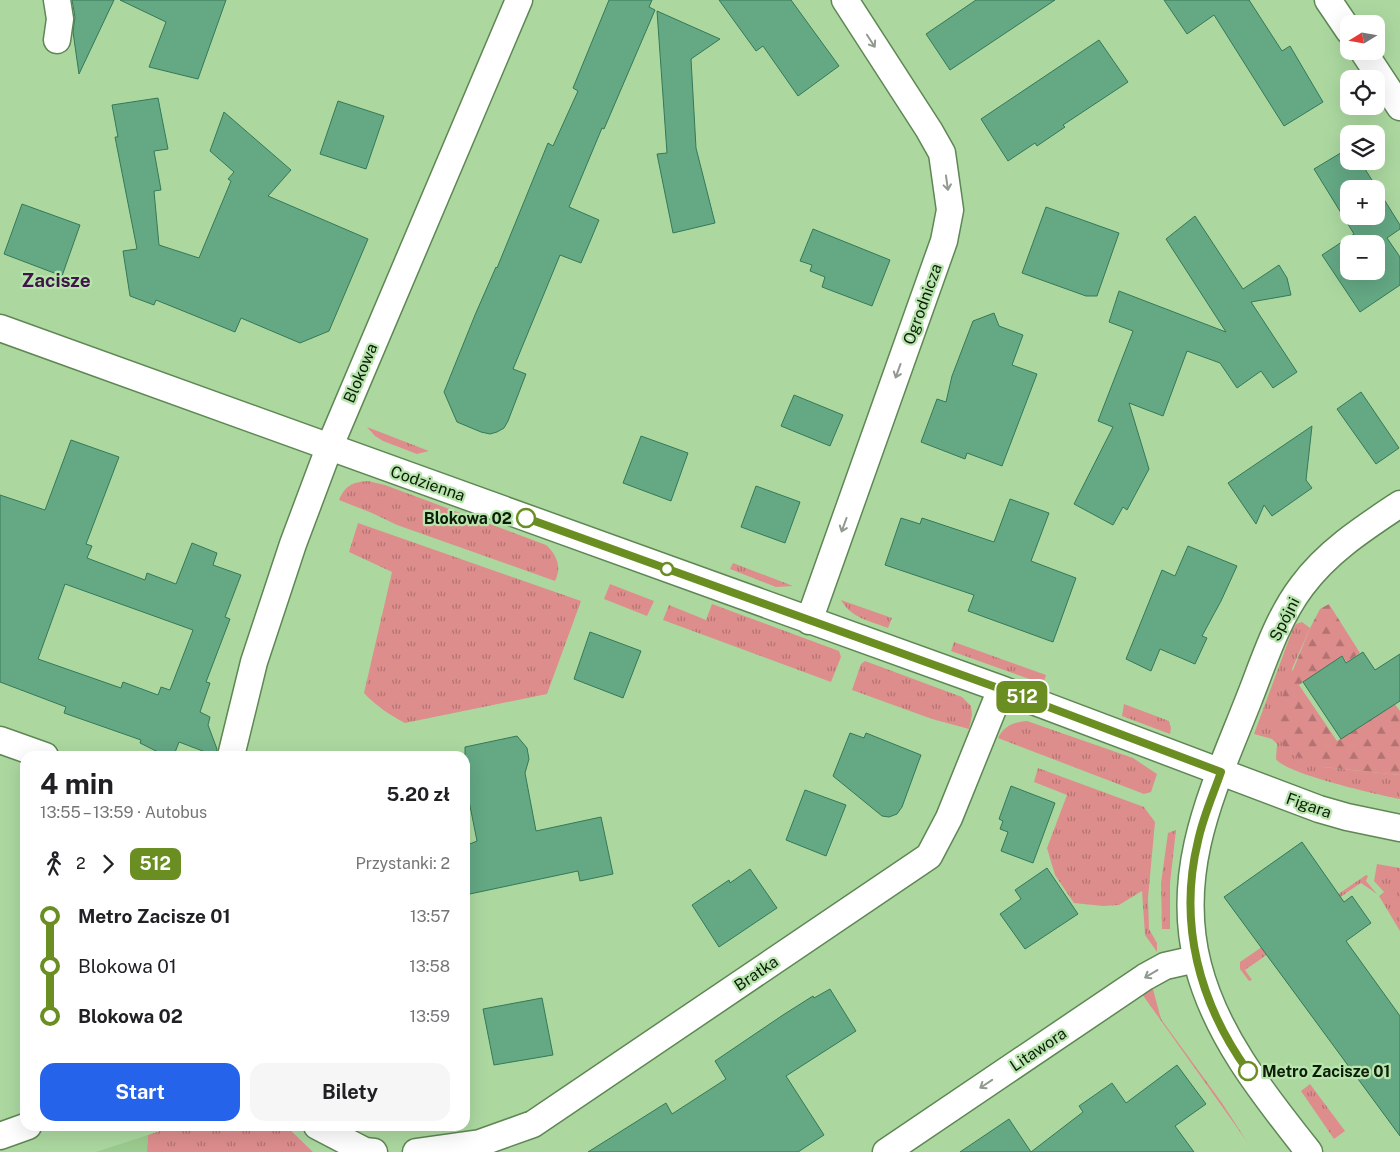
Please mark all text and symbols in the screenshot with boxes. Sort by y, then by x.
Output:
north arrow [1340,15,1385,60]
map controls [1340,15,1385,280]
one-way arrow [866,34,877,48]
button: locate [1340,70,1385,115]
button: layers [1340,125,1385,170]
one-way arrow [942,174,952,190]
button: + [1340,180,1385,225]
button: − [1340,235,1385,280]
street label: Ogrodnicza [899,261,946,347]
district label: Zacisze [21,269,91,291]
street label: Blokowa [339,341,381,406]
one-way arrow [893,363,902,379]
street label: Codzienna [388,462,468,505]
marker: Blokowa 02 [516,508,536,528]
place label: Blokowa 02 [424,509,512,528]
one-way arrow [839,516,848,532]
unlabelled marker [660,562,674,576]
street label: Spójni [1265,594,1304,644]
line badge: 512 [993,681,1051,713]
text: 512 [1006,686,1038,707]
text: 4 min [40,767,114,800]
text: 5.20 zł [387,783,450,805]
street label: Figara [1284,789,1334,822]
text: 13:55 – 13:59 · Autobus [40,803,207,822]
icon: walk [40,850,68,878]
icon: forward [94,850,122,878]
text: 512 [140,853,171,874]
text: 2 [76,854,86,873]
text: Przystanki: 2 [355,854,450,873]
text: Metro Zacisze 01 [78,905,231,927]
text: 13:57 [410,907,450,926]
street label: Bratka [731,952,782,995]
text: Blokowa 01 [78,955,177,977]
text: 13:58 [409,957,450,976]
one-way arrow [1144,970,1158,980]
text: Blokowa 02 [78,1005,183,1027]
text: 13:59 [410,1007,450,1026]
street label: Litawora [1006,1024,1070,1075]
marker: Metro Zacisze 01 [1238,1061,1258,1081]
place label: Metro Zacisze 01 [1262,1062,1390,1081]
button: Start [40,1063,240,1121]
button: Bilety [250,1063,450,1121]
one-way arrow [979,1079,993,1089]

